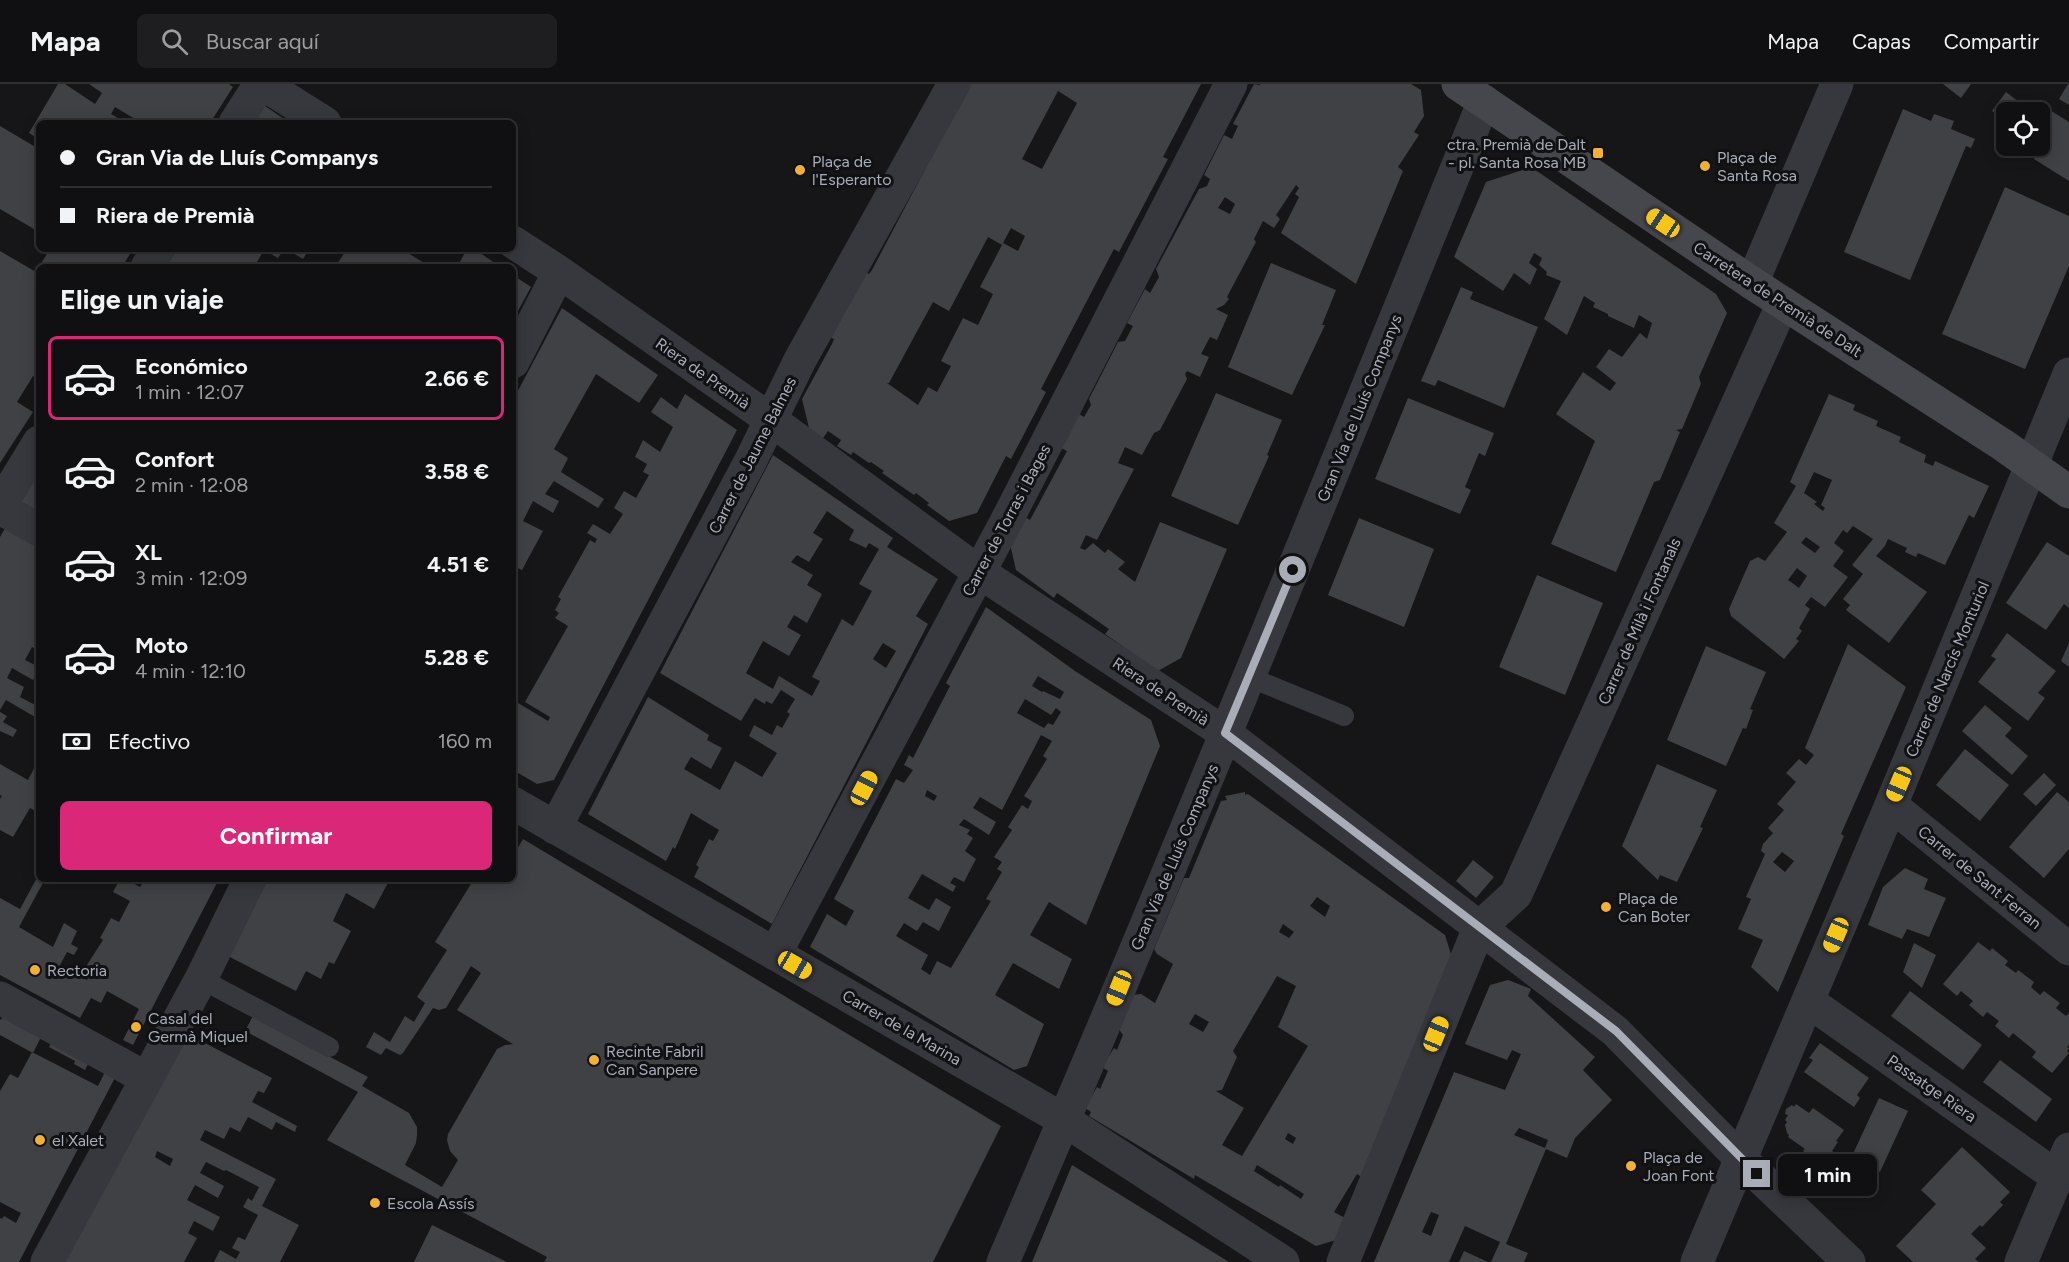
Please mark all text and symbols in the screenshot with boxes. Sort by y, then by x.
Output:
search box [137,14,557,68]
text: Mapa [30,24,101,58]
icon: search [158,25,191,58]
text: Buscar aquí [206,28,319,55]
text: Mapa [1767,29,1819,54]
text: Capas [1852,29,1911,54]
text: Compartir [1944,29,2039,54]
map controls [1996,102,2050,156]
button: locate [1996,102,2050,156]
place label: ctra. Premià de Dalt - pl. Santa Rosa MB [1447,135,1586,172]
text: Gran Via de Lluís Companys [96,144,378,171]
marker: ctra. Premià de Dalt - pl. Santa Rosa MB [1591,146,1605,160]
place label: Plaça de Santa Rosa [1717,148,1797,185]
place label: Plaça de l'Esperanto [812,152,892,189]
marker: Plaça de Santa Rosa [1698,159,1712,173]
marker: Plaça de l'Esperanto [793,163,807,177]
text: Riera de Premià [96,202,254,229]
car [1643,205,1683,241]
street label: Carretera de Premià de Dalt [1690,238,1866,361]
text: Elige un viaje [60,283,224,316]
street label: Gran Via de Lluís Companys [1313,312,1406,505]
street label: Riera de Premià [652,334,754,413]
icon: car [63,351,117,405]
text: Económico [135,353,248,380]
text: 2.66 € [425,365,489,392]
street label: Carrer de Jaume Balmes [705,374,800,537]
text: 1 min · 12:07 [135,380,244,404]
street label: Carrer de Torras i Bages [958,441,1055,599]
icon: car [63,444,117,498]
text: Confort [135,446,215,473]
text: 3.58 € [425,458,489,485]
text: 2 min · 12:08 [135,473,249,497]
street label: Carrer de Milà i Fontanals [1594,535,1685,707]
icon: car [63,537,117,591]
text: XL [135,539,162,566]
text: 4.51 € [427,551,489,578]
route start [1279,556,1306,583]
text: 3 min · 12:09 [135,566,247,590]
street label: Carrer de Narcís Monturiol [1902,578,1993,760]
icon: car [63,630,117,684]
text: Moto [135,632,188,659]
text: 5.28 € [424,644,489,671]
street label: Riera de Premià [1109,653,1212,730]
text: 4 min · 12:10 [135,659,246,683]
icon: cash [60,725,93,758]
text: Efectivo [108,728,190,755]
text: 160 m [438,729,492,753]
street label: Gran Via de Lluís Companys [1127,761,1222,953]
car [1884,764,1914,804]
car [848,768,880,808]
button: Confirmar [60,801,492,870]
street label: Carrer de Sant Ferran [1914,822,2045,933]
place label: Plaça de Can Boter [1618,889,1690,926]
marker: Plaça de Can Boter [1599,900,1613,914]
car [1821,915,1851,955]
car [775,948,815,982]
place label: Rectoria [47,961,107,980]
marker: Rectoria [28,963,42,977]
car [1104,968,1134,1008]
street label: Carrer de la Marina [839,986,965,1069]
place label: Casal del Germà Miquel [148,1009,248,1046]
car [1421,1014,1451,1054]
marker: Casal del Germà Miquel [129,1020,143,1034]
place label: Recinte Fabril Can Sanpere [606,1042,704,1079]
street label: Passatge Riera [1883,1051,1980,1126]
marker: Recinte Fabril Can Sanpere [587,1053,601,1067]
place label: el Xalet [52,1131,104,1150]
marker: el Xalet [33,1133,47,1147]
place label: Plaça de Joan Font [1643,1148,1714,1185]
callout: 1 min [1778,1153,1877,1195]
marker: Plaça de Joan Font [1624,1159,1638,1173]
route end [1743,1160,1770,1187]
text: 1 min [1804,1163,1851,1187]
place label: Escola Assís [387,1194,474,1213]
marker: Escola Assís [368,1196,382,1210]

